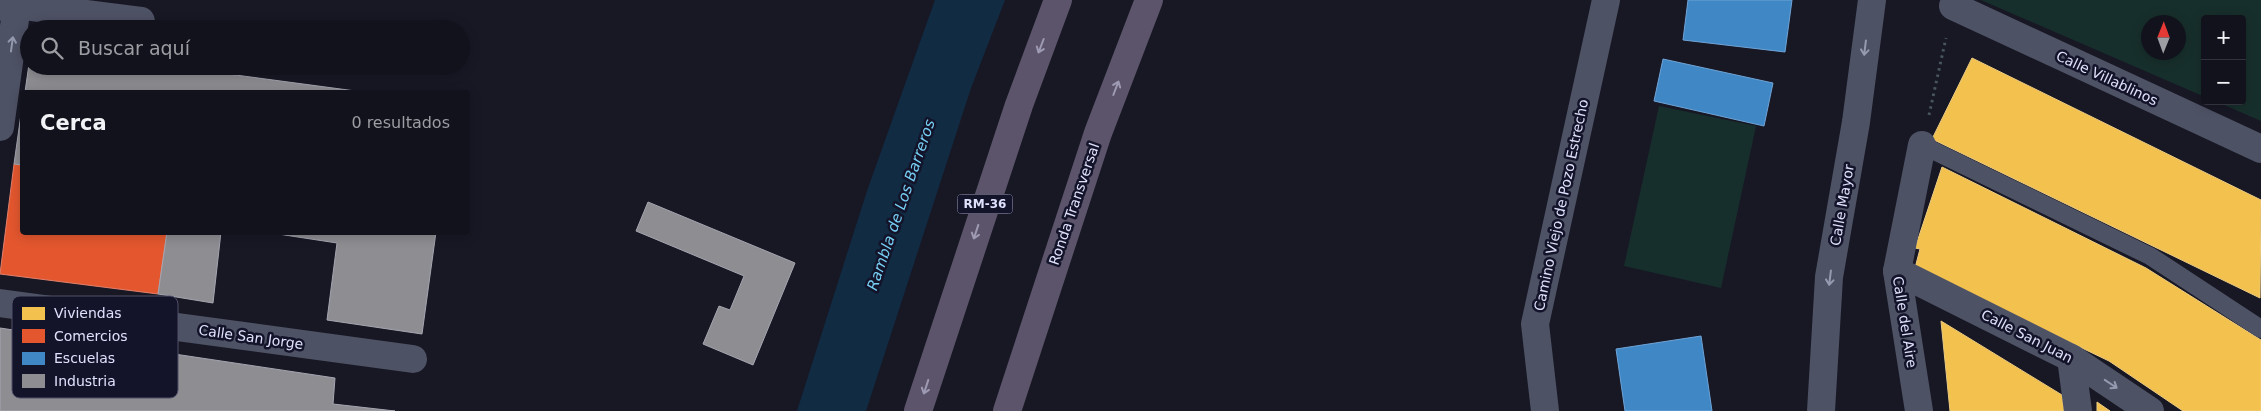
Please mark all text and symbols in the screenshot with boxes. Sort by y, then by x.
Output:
north arrow [2141,15,2186,60]
map controls [2201,15,2246,105]
button: + [2201,15,2246,60]
search box [20,20,470,75]
icon: search [38,34,66,62]
one-way arrow [7,36,17,52]
text: Buscar aquí [78,37,190,59]
one-way arrow [1036,37,1045,53]
one-way arrow [1860,40,1870,56]
street label: Calle Villablinos [2054,47,2160,109]
button: − [2201,60,2246,105]
one-way arrow [1112,80,1121,95]
street label: Camino Viejo de Pozo Estrecho [1531,98,1591,312]
text: Cerca [40,111,107,135]
text: 0 resultados [351,113,450,132]
water label: Rambla de Los Barreros [863,117,939,293]
street label: Ronda Transversal [1046,141,1102,267]
street label: Calle Mayor [1827,163,1857,247]
road number: RM-36 [958,194,1012,213]
one-way arrow [971,224,980,239]
one-way arrow [1825,270,1835,286]
street label: Calle del Aire [1890,275,1920,369]
legend [12,296,178,398]
text: Viviendas [54,305,122,321]
street label: Calle San Juan [1979,306,2075,366]
street label: Calle San Jorge [198,322,304,352]
text: Comercios [54,328,128,344]
text: Escuelas [54,350,115,366]
text: Industria [54,373,116,389]
one-way arrow [921,378,930,394]
one-way arrow [2104,379,2118,389]

